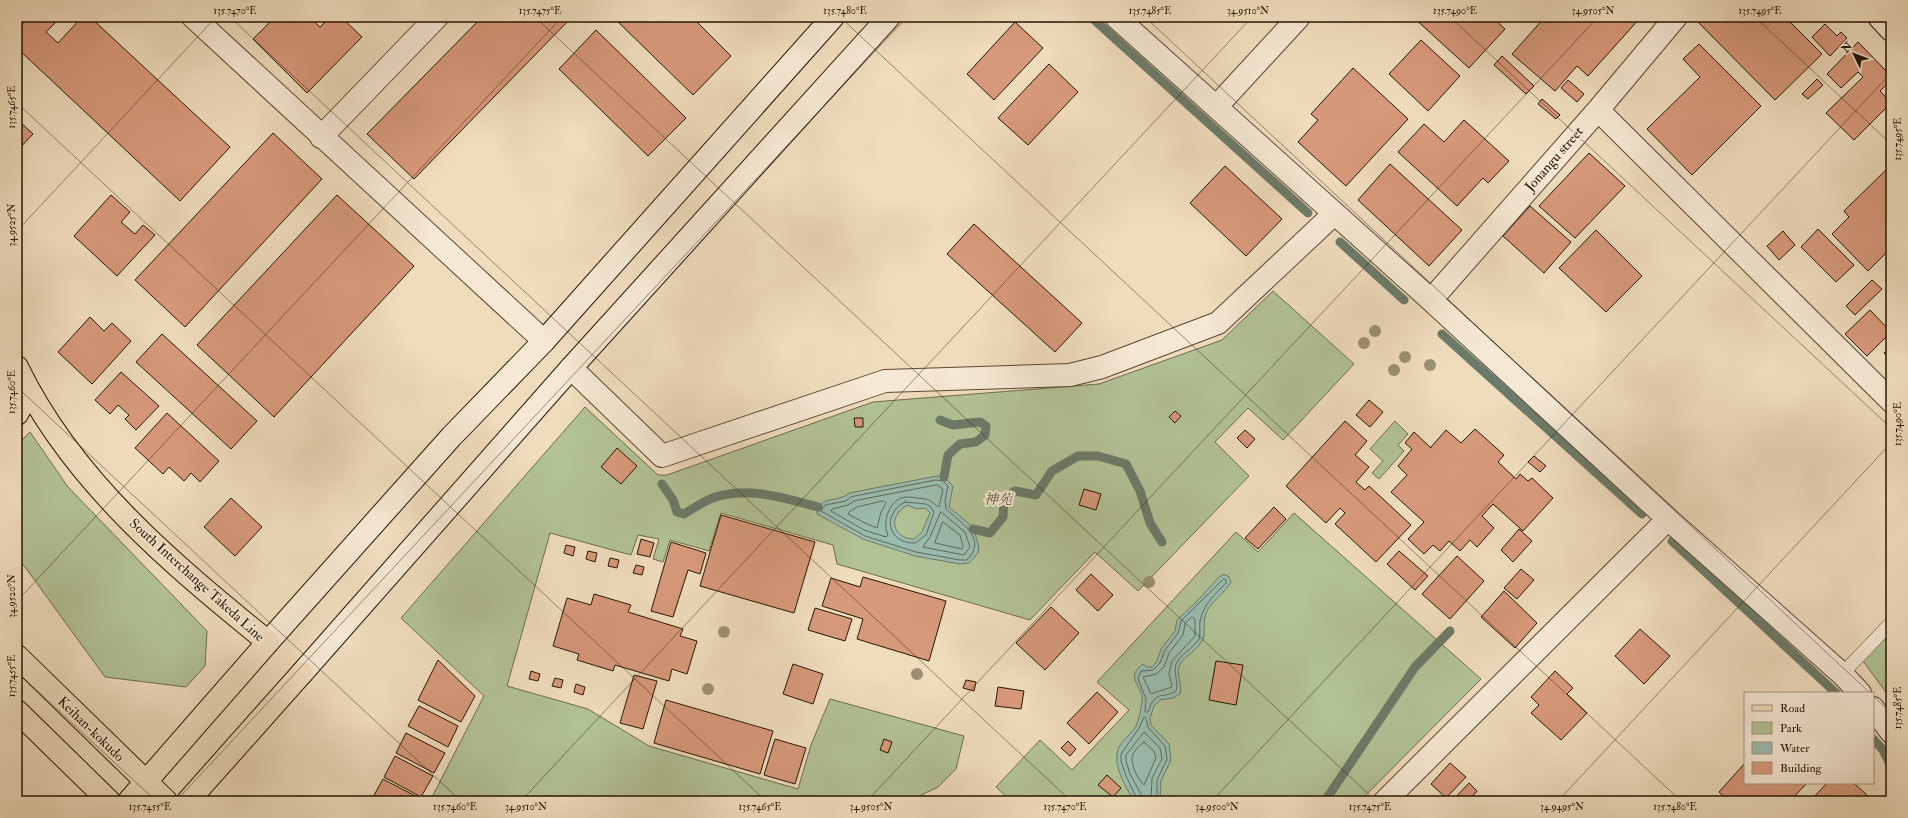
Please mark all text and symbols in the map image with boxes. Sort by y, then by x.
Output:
text: 135.7470°E [213,5,257,17]
text: 135.7475°E [519,5,561,17]
text: 135.7480°E [823,5,867,17]
text: 135.7485°E [1129,5,1171,17]
text: 34.9510°N [1227,5,1269,17]
text: 135.7490°E [1433,5,1477,17]
text: 34.9505°N [1572,5,1614,17]
text: 135.7495°E [1738,5,1782,17]
north arrow [1834,34,1874,74]
text: N [1838,39,1856,56]
text: 135.7465°E [6,85,18,129]
text: 135.7495°E [1892,117,1904,161]
street label: Jonangu street [1521,123,1587,196]
text: 34.9525°N [6,204,18,246]
text: 135.7460°E [6,370,18,414]
text: 135.7490°E [1892,402,1904,446]
park label: 神苑 [984,491,1014,508]
street label: South Interchange Takeda Line [126,515,268,645]
text: 34.9520°N [6,574,18,618]
text: 135.7455°E [6,655,18,697]
text: 135.7485°E [1892,687,1904,729]
legend [1744,692,1874,784]
street label: Keihan-kokudo [54,693,128,765]
text: Road [1780,701,1805,716]
text: Park [1780,721,1802,736]
text: Water [1779,741,1810,756]
text: Building [1780,761,1823,776]
text: 135.7455°E [129,801,171,813]
text: 135.7460°E [433,801,477,813]
text: 34.9510°N [505,801,547,813]
text: 135.7465°E [738,801,782,813]
text: 34.9505°N [850,801,892,813]
text: 135.7470°E [1043,801,1087,813]
text: 34.9500°N [1195,801,1239,813]
text: 135.7475°E [1349,801,1391,813]
text: 34.9495°N [1540,801,1584,813]
text: 135.7480°E [1653,801,1697,813]

